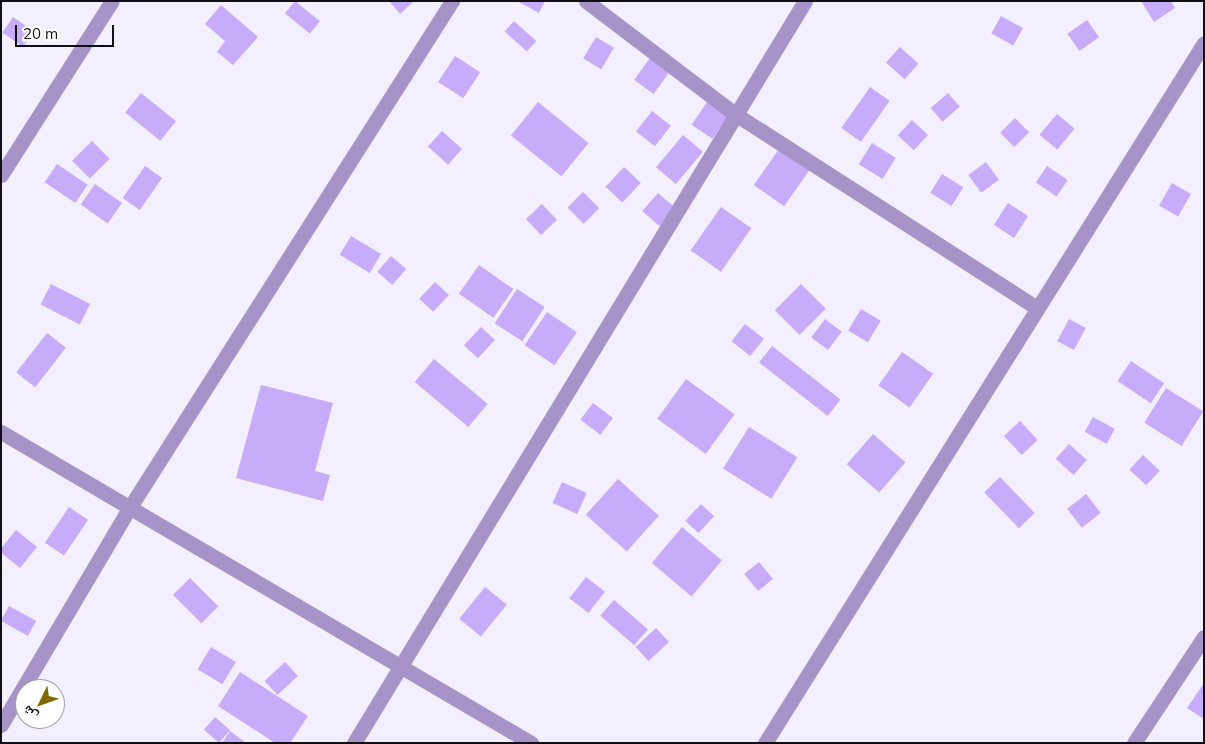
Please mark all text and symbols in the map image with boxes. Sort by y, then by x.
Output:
scale bar [18,15,116,47]
text: 20 m [23,24,58,43]
north arrow [15,679,65,729]
text: ش [18,702,41,725]

